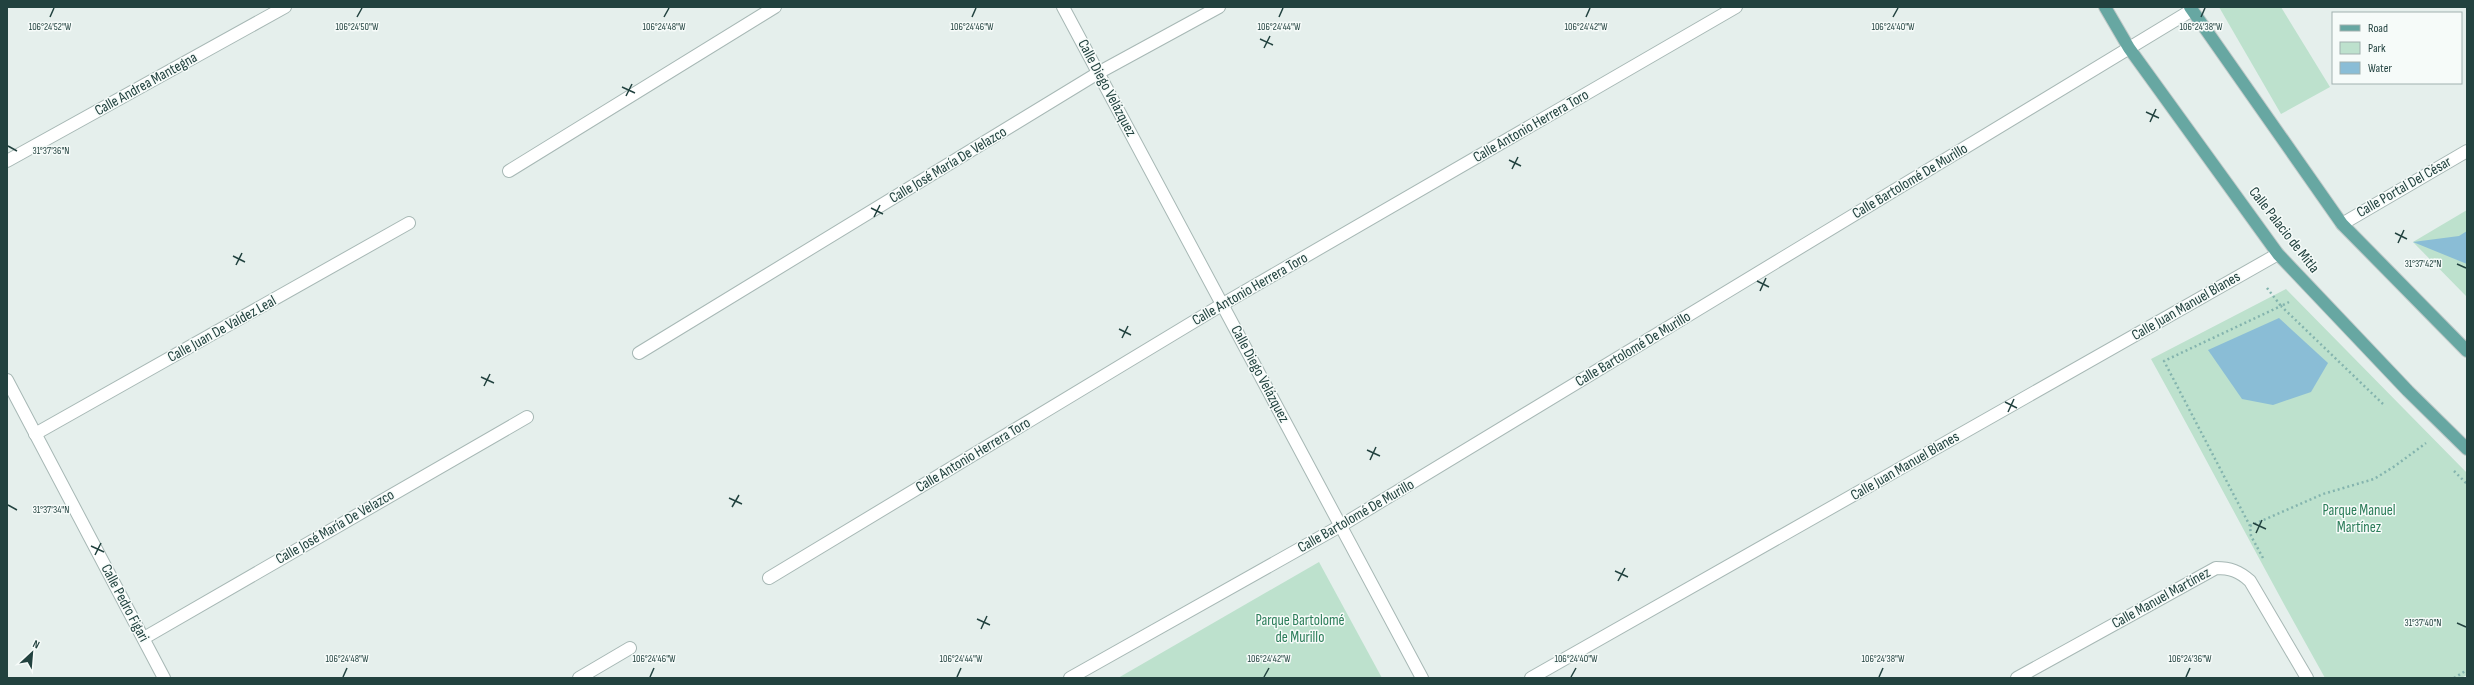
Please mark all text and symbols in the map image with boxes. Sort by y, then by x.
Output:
legend [2332,12,2462,84]
text: 106°24'52"W [29,21,72,33]
text: 106°24'50"W [335,21,379,33]
text: 106°24'48"W [642,21,686,33]
text: 106°24'46"W [950,21,994,33]
text: 106°24'44"W [1258,21,1301,33]
text: 106°24'42"W [1565,21,1608,33]
text: 106°24'40"W [1871,21,1915,33]
text: 106°24'38"W [2179,21,2223,33]
text: Road [2368,21,2388,36]
street label: Calle Diego Velázquez [1073,36,1141,140]
text: Park [2368,41,2386,56]
street label: Calle Andrea Mantegna [91,48,201,120]
text: Water [2368,61,2392,76]
street label: Calle Antonio Herrera Toro [1470,85,1592,167]
street label: Calle José María De Velazco [886,122,1010,208]
street label: Calle Bartolomé De Murillo [1849,139,1971,223]
text: 31°37'36"N [33,145,69,157]
street label: Calle Portal Del César [2353,152,2455,222]
street label: Calle Palacio de Mitla [2244,183,2324,277]
street label: Calle Antonio Herrera Toro [1189,248,1311,330]
text: 31°37'42"N [2405,258,2441,270]
street label: Calle Juan Manuel Blanes [2128,267,2244,345]
street label: Calle Juan De Valdez Leal [164,291,280,367]
street label: Calle Bartolomé De Murillo [1572,307,1694,391]
street label: Calle Diego Velázquez [1226,322,1294,426]
street label: Calle Antonio Herrera Toro [912,413,1034,497]
street label: Calle Juan Manuel Blanes [1847,427,1963,505]
street label: Calle Bartolomé De Murillo [1294,475,1418,557]
street label: Calle José María De Velazco [272,485,398,569]
park label: Parque Manuel Martínez [2322,501,2396,537]
text: 31°37'34"N [33,504,69,516]
street label: Calle Pedro Figari [97,561,154,645]
street label: Calle Manuel Martínez [2108,563,2214,633]
park label: Parque Bartolomé de Murillo [1255,611,1345,647]
text: 31°37'40"N [2405,617,2441,629]
north arrow [12,633,52,673]
text: N [31,637,42,652]
text: 106°24'48"W [325,653,369,665]
text: 106°24'46"W [632,653,676,665]
text: 106°24'44"W [940,653,983,665]
text: 106°24'42"W [1248,653,1291,665]
text: 106°24'40"W [1554,653,1598,665]
text: 106°24'38"W [1861,653,1905,665]
text: 106°24'36"W [2168,653,2212,665]

